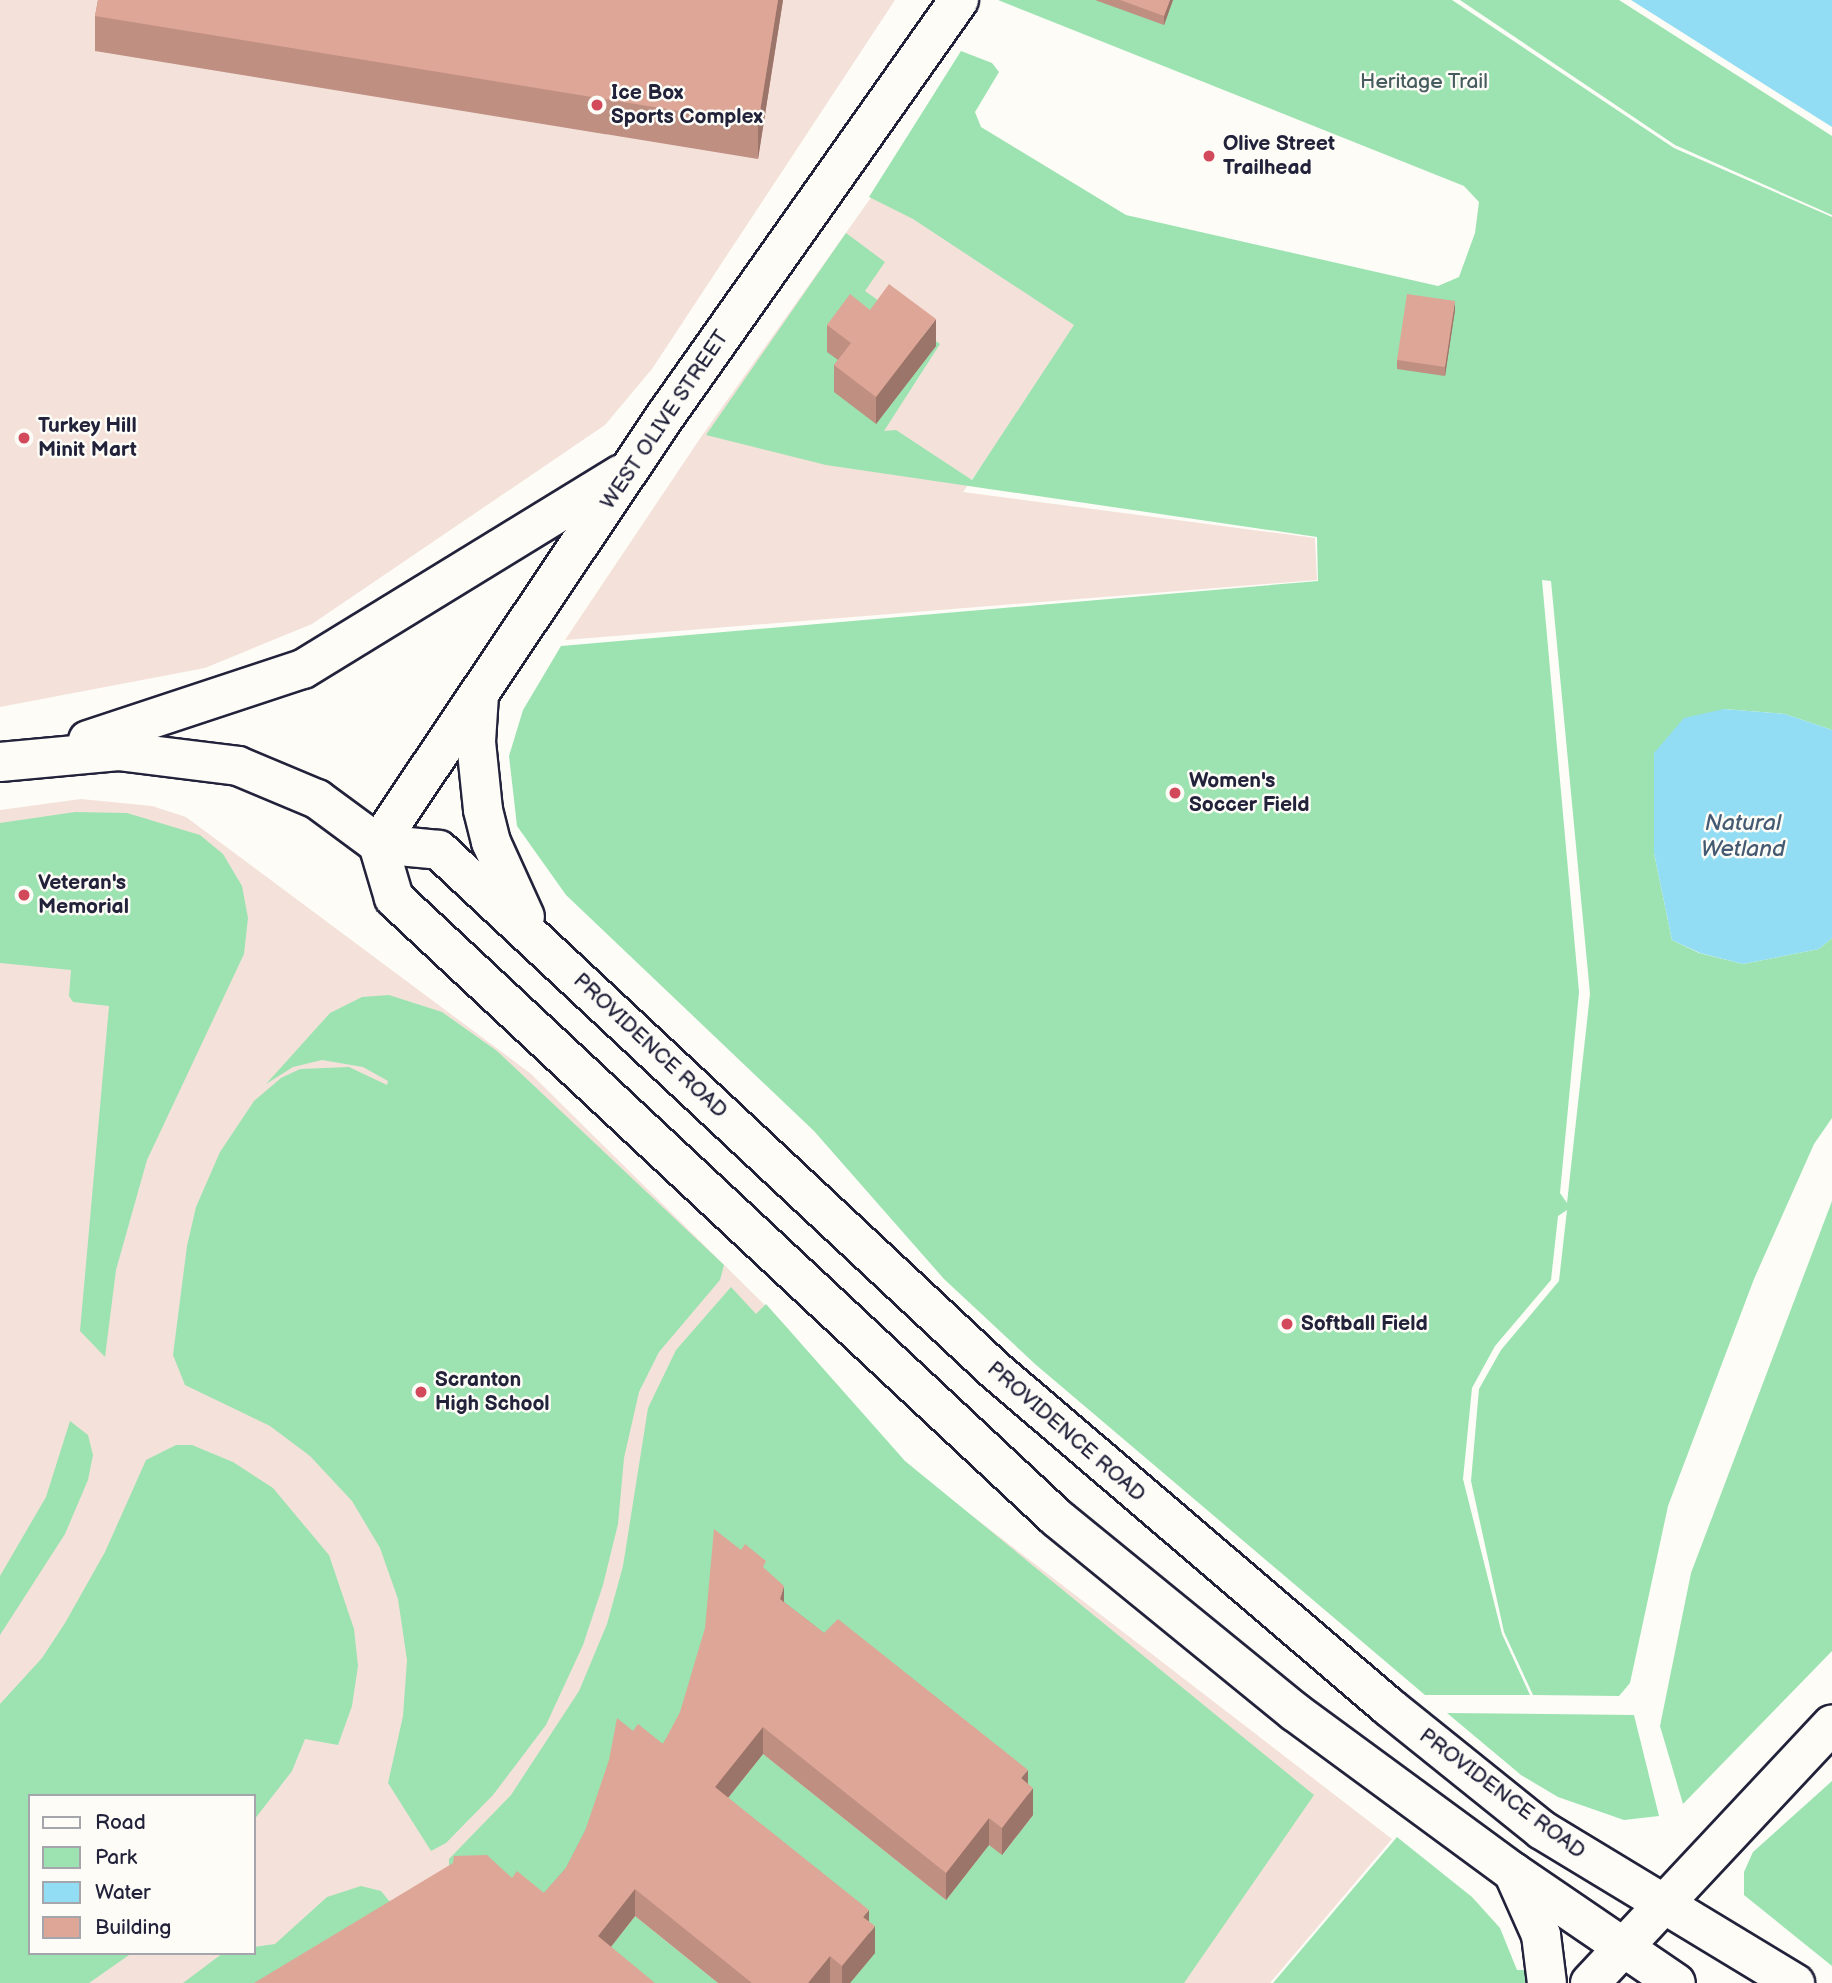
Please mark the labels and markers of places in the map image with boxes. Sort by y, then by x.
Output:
place label: Ice Box Sports Complex [611,80,763,130]
marker: Ice Box Sports Complex [589,97,605,113]
place label: Olive Street Trailhead [1223,131,1335,181]
marker: Olive Street Trailhead [1201,148,1217,164]
place label: Turkey Hill Minit Mart [38,413,137,463]
marker: Turkey Hill Minit Mart [16,430,32,446]
place label: Women's Soccer Field [1189,768,1310,818]
marker: Women's Soccer Field [1167,785,1183,801]
place label: Veteran's Memorial [38,870,129,920]
marker: Veteran's Memorial [16,887,32,903]
place label: Softball Field [1301,1311,1428,1337]
marker: Softball Field [1279,1316,1295,1332]
place label: Scranton High School [435,1367,550,1417]
marker: Scranton High School [413,1384,429,1400]

